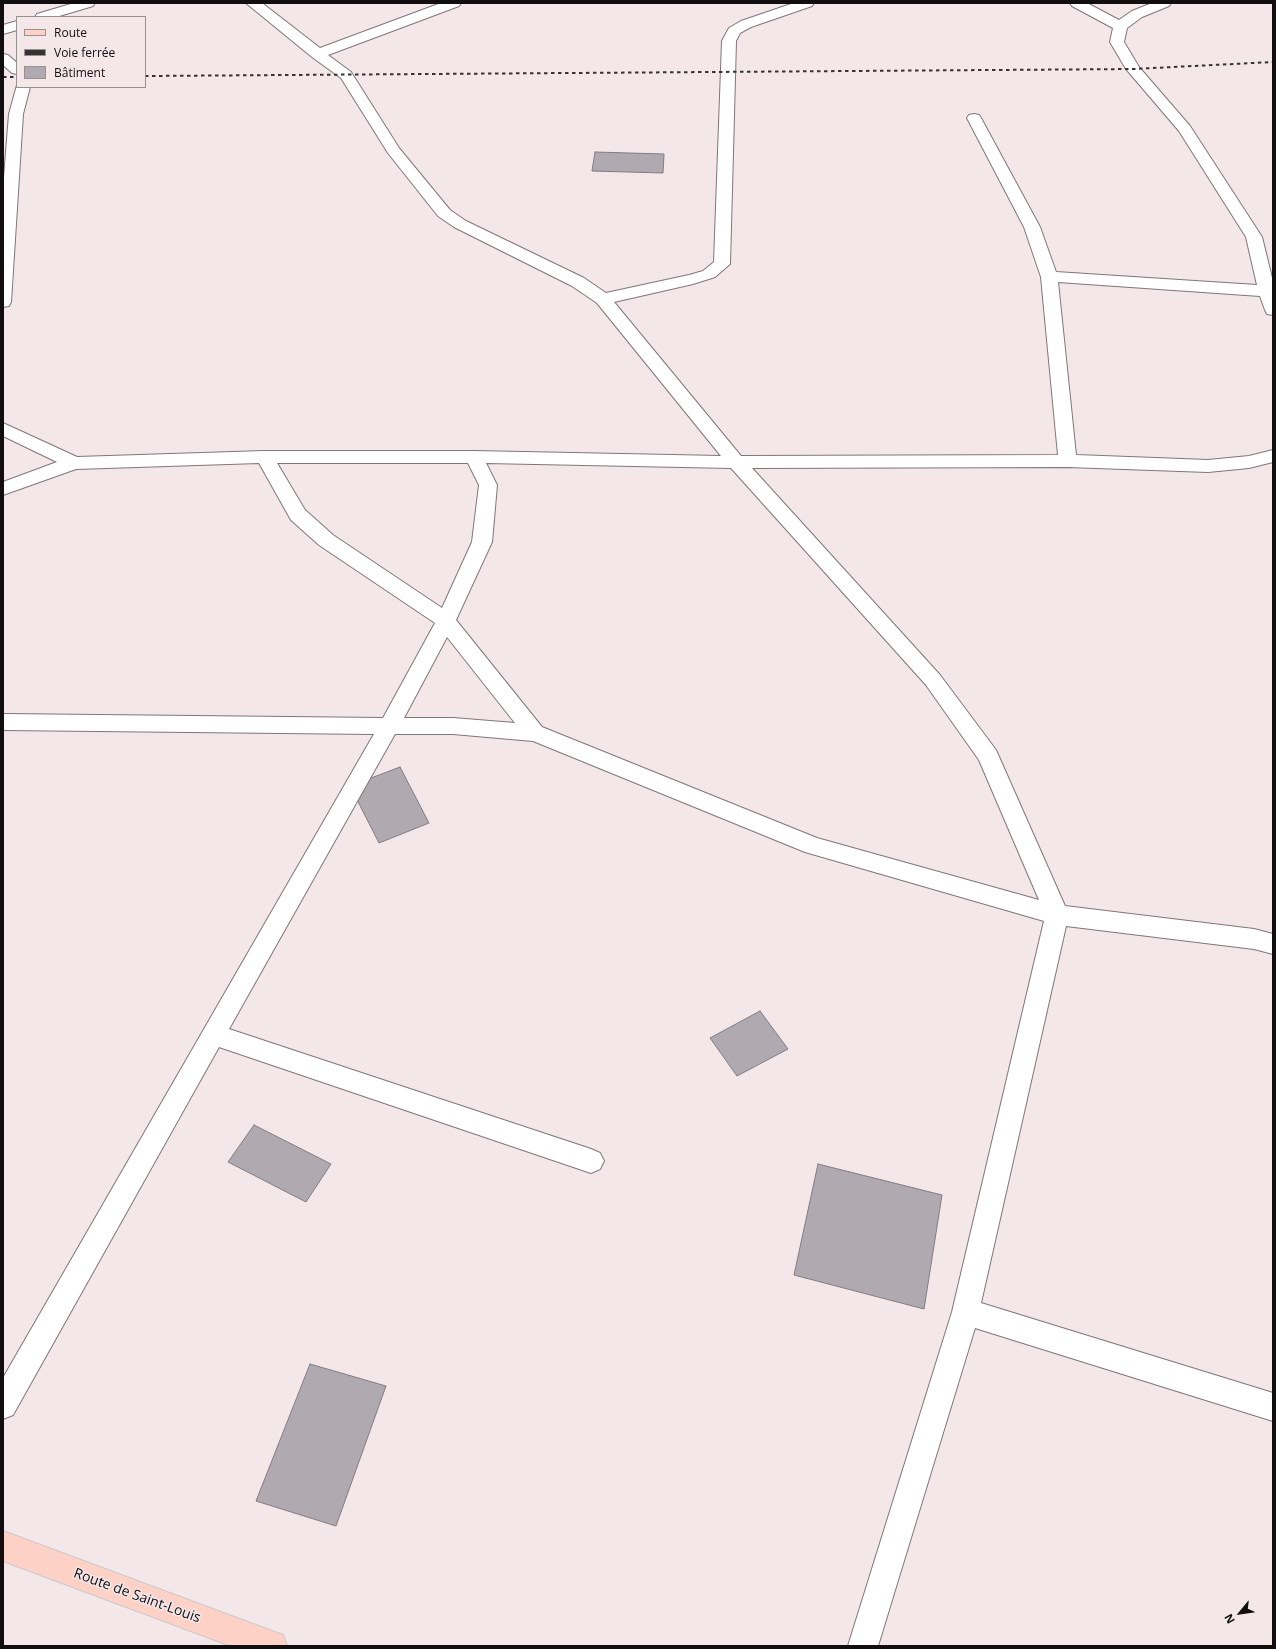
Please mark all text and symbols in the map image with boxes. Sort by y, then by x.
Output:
legend [16,16,146,88]
text: Route [54,24,87,41]
text: Voie ferrée [54,44,115,61]
text: Bâtiment [54,64,105,81]
street label: Route de Saint-Louis [71,1565,203,1627]
north arrow [1220,1593,1260,1633]
text: N [1220,1612,1238,1627]

